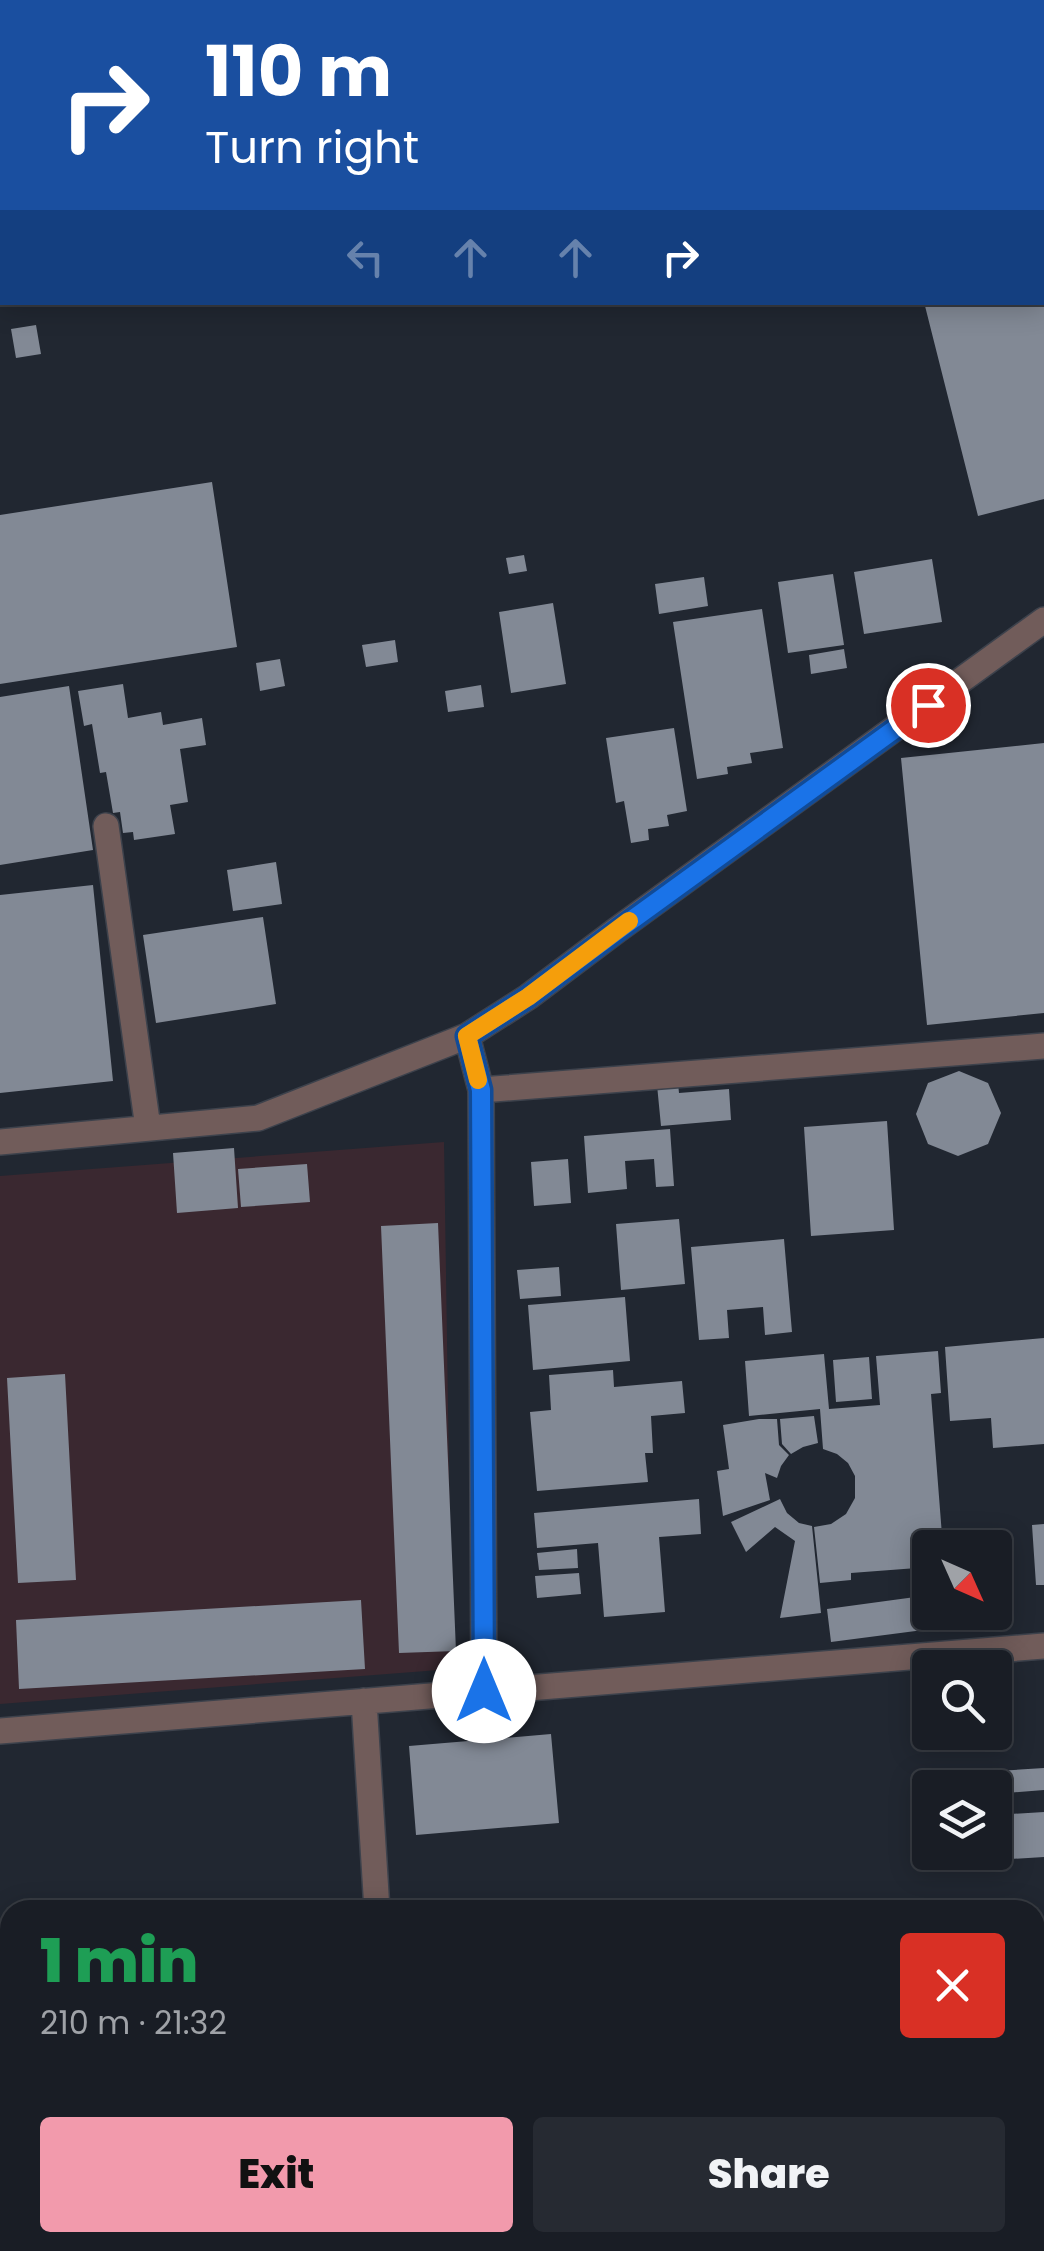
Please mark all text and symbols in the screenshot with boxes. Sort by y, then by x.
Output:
text: 110 m [205,22,392,121]
icon: right [40,40,170,170]
text: Turn right [205,116,419,179]
icon: left [338,230,393,285]
icon: ahead [443,230,498,285]
icon: ahead [548,230,603,285]
icon: right [653,230,708,285]
pin [886,663,971,748]
icon: arrive [901,678,956,733]
north arrow [912,1530,1012,1630]
map controls [912,1530,1012,1870]
position arrow [432,1639,536,1743]
button: search [912,1650,1012,1750]
button: layers [912,1770,1012,1870]
text: 1 min [40,1919,198,2003]
button: close [900,1933,1005,2038]
text: 210 m · 21:32 [40,2000,227,2045]
button: Exit [40,2117,513,2232]
button: Share [533,2117,1005,2232]

